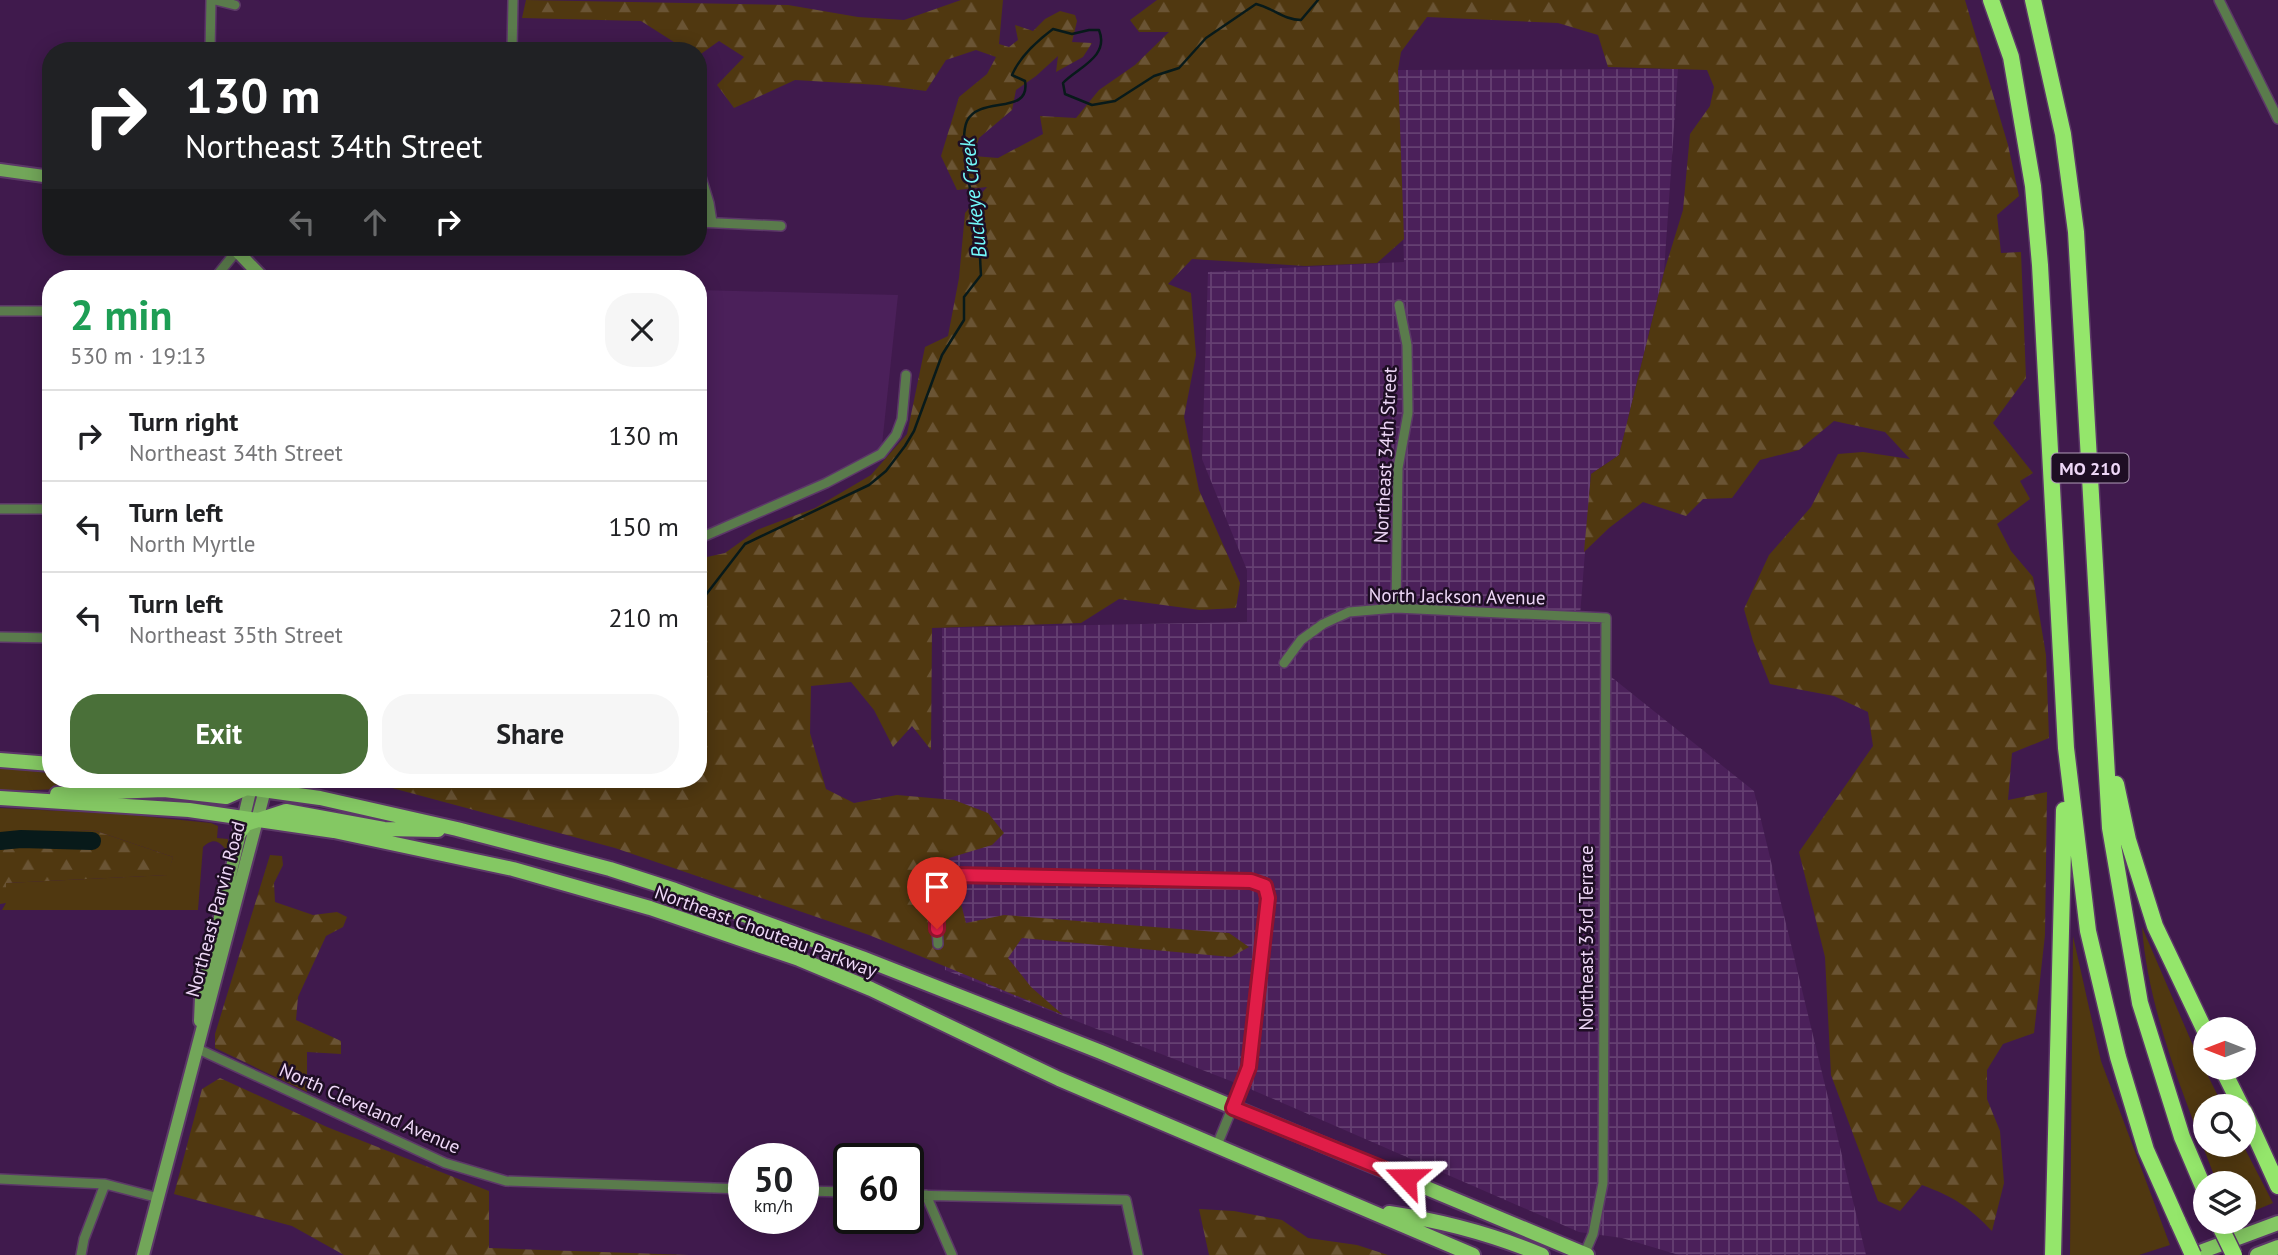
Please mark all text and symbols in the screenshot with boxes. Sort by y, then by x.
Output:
text: 130 m [185,63,320,127]
icon: right [70,70,161,161]
text: Northeast 34th Street [185,125,482,167]
water label: Buckeye Creek [953,135,993,259]
icon: left [283,203,321,241]
icon: ahead [356,203,394,241]
icon: right [429,203,467,241]
text: 2 min [70,287,172,342]
button: close [605,293,679,367]
text: 530 m · 19:13 [70,341,206,370]
street label: Northeast 34th Street [1368,366,1402,544]
text: Turn right [129,405,238,438]
icon: right [70,417,108,455]
text: 130 m [608,419,679,452]
text: Northeast 34th Street [129,438,343,467]
road number: MO 210 [2052,454,2128,482]
text: Turn left [129,496,223,529]
icon: left [70,508,108,546]
text: 150 m [608,510,679,543]
text: North Myrtle [129,529,255,558]
street label: North Jackson Avenue [1368,582,1546,610]
text: Turn left [129,587,223,620]
icon: left [70,599,108,637]
text: 210 m [608,601,679,634]
text: Northeast 35th Street [129,620,343,649]
button: Exit [70,694,368,774]
button: Share [382,694,679,774]
street label: Northeast Parvin Road [180,818,250,1000]
street label: Northeast 33rd Terrace [1574,845,1598,1031]
pin [907,857,967,929]
icon: arrive [918,868,956,906]
street label: Northeast Chouteau Parkway [652,880,881,982]
north arrow [2193,1017,2256,1080]
map controls [2193,1017,2256,1234]
street label: North Cleveland Avenue [276,1057,464,1159]
button: search [2193,1094,2256,1157]
position arrow [1369,1141,1443,1215]
speed limit sign: 60 [833,1143,924,1234]
text: 50 [754,1156,793,1202]
button: layers [2193,1171,2256,1234]
text: km/h [754,1194,793,1217]

